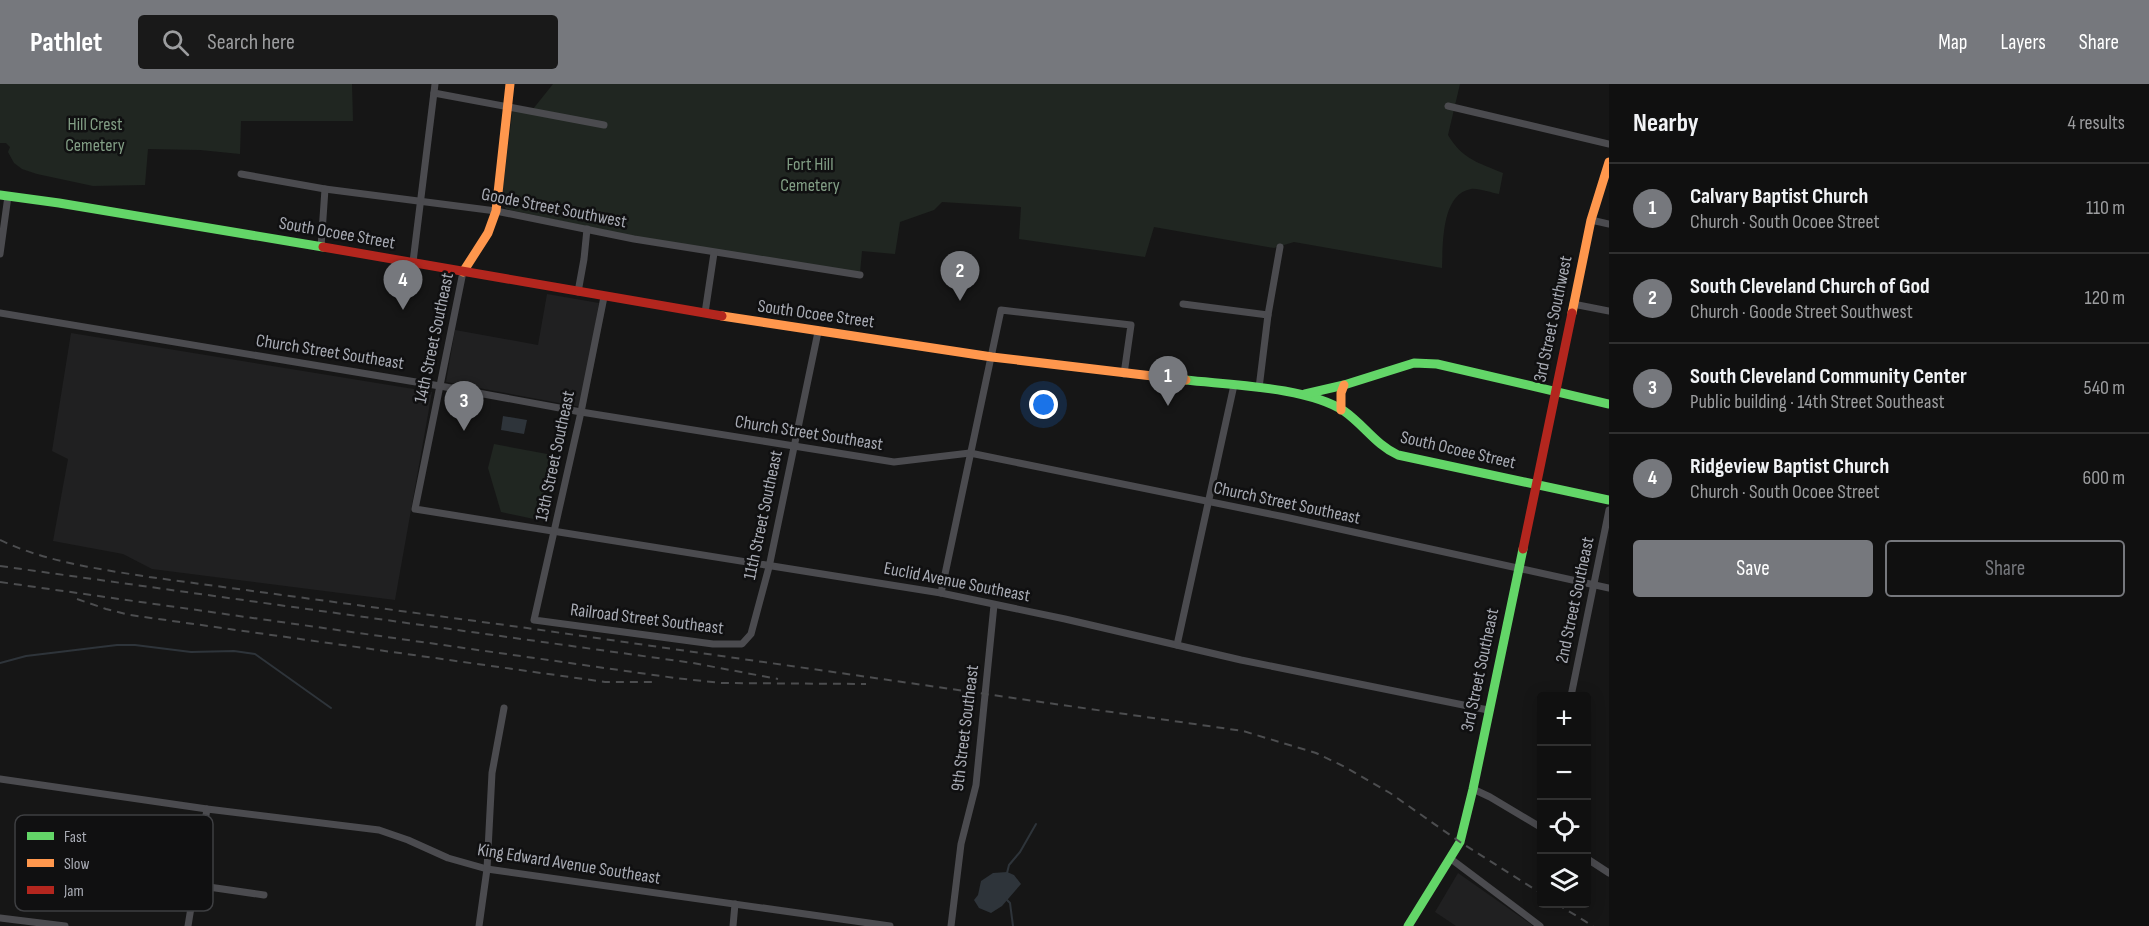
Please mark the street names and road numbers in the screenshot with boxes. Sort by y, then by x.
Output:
street label: Goode Street Southwest [480,184,629,232]
street label: South Ocoee Street [277,212,397,254]
street label: 3rd Street Southwest [1529,253,1577,384]
street label: 14th Street Southeast [410,270,458,405]
street label: South Ocoee Street [756,295,876,333]
street label: Church Street Southeast [255,330,406,374]
street label: 13th Street Southeast [531,388,579,523]
street label: Church Street Southeast [734,411,885,455]
street label: South Ocoee Street [1398,427,1518,474]
street label: 11th Street Southeast [739,448,787,581]
street label: Church Street Southeast [1212,477,1363,529]
street label: 2nd Street Southeast [1551,535,1599,665]
street label: Euclid Avenue Southeast [882,558,1032,607]
street label: Railroad Street Southeast [569,599,725,639]
street label: 3rd Street Southeast [1457,606,1503,734]
street label: 9th Street Southeast [947,663,983,792]
street label: King Edward Avenue Southeast [476,839,663,889]

